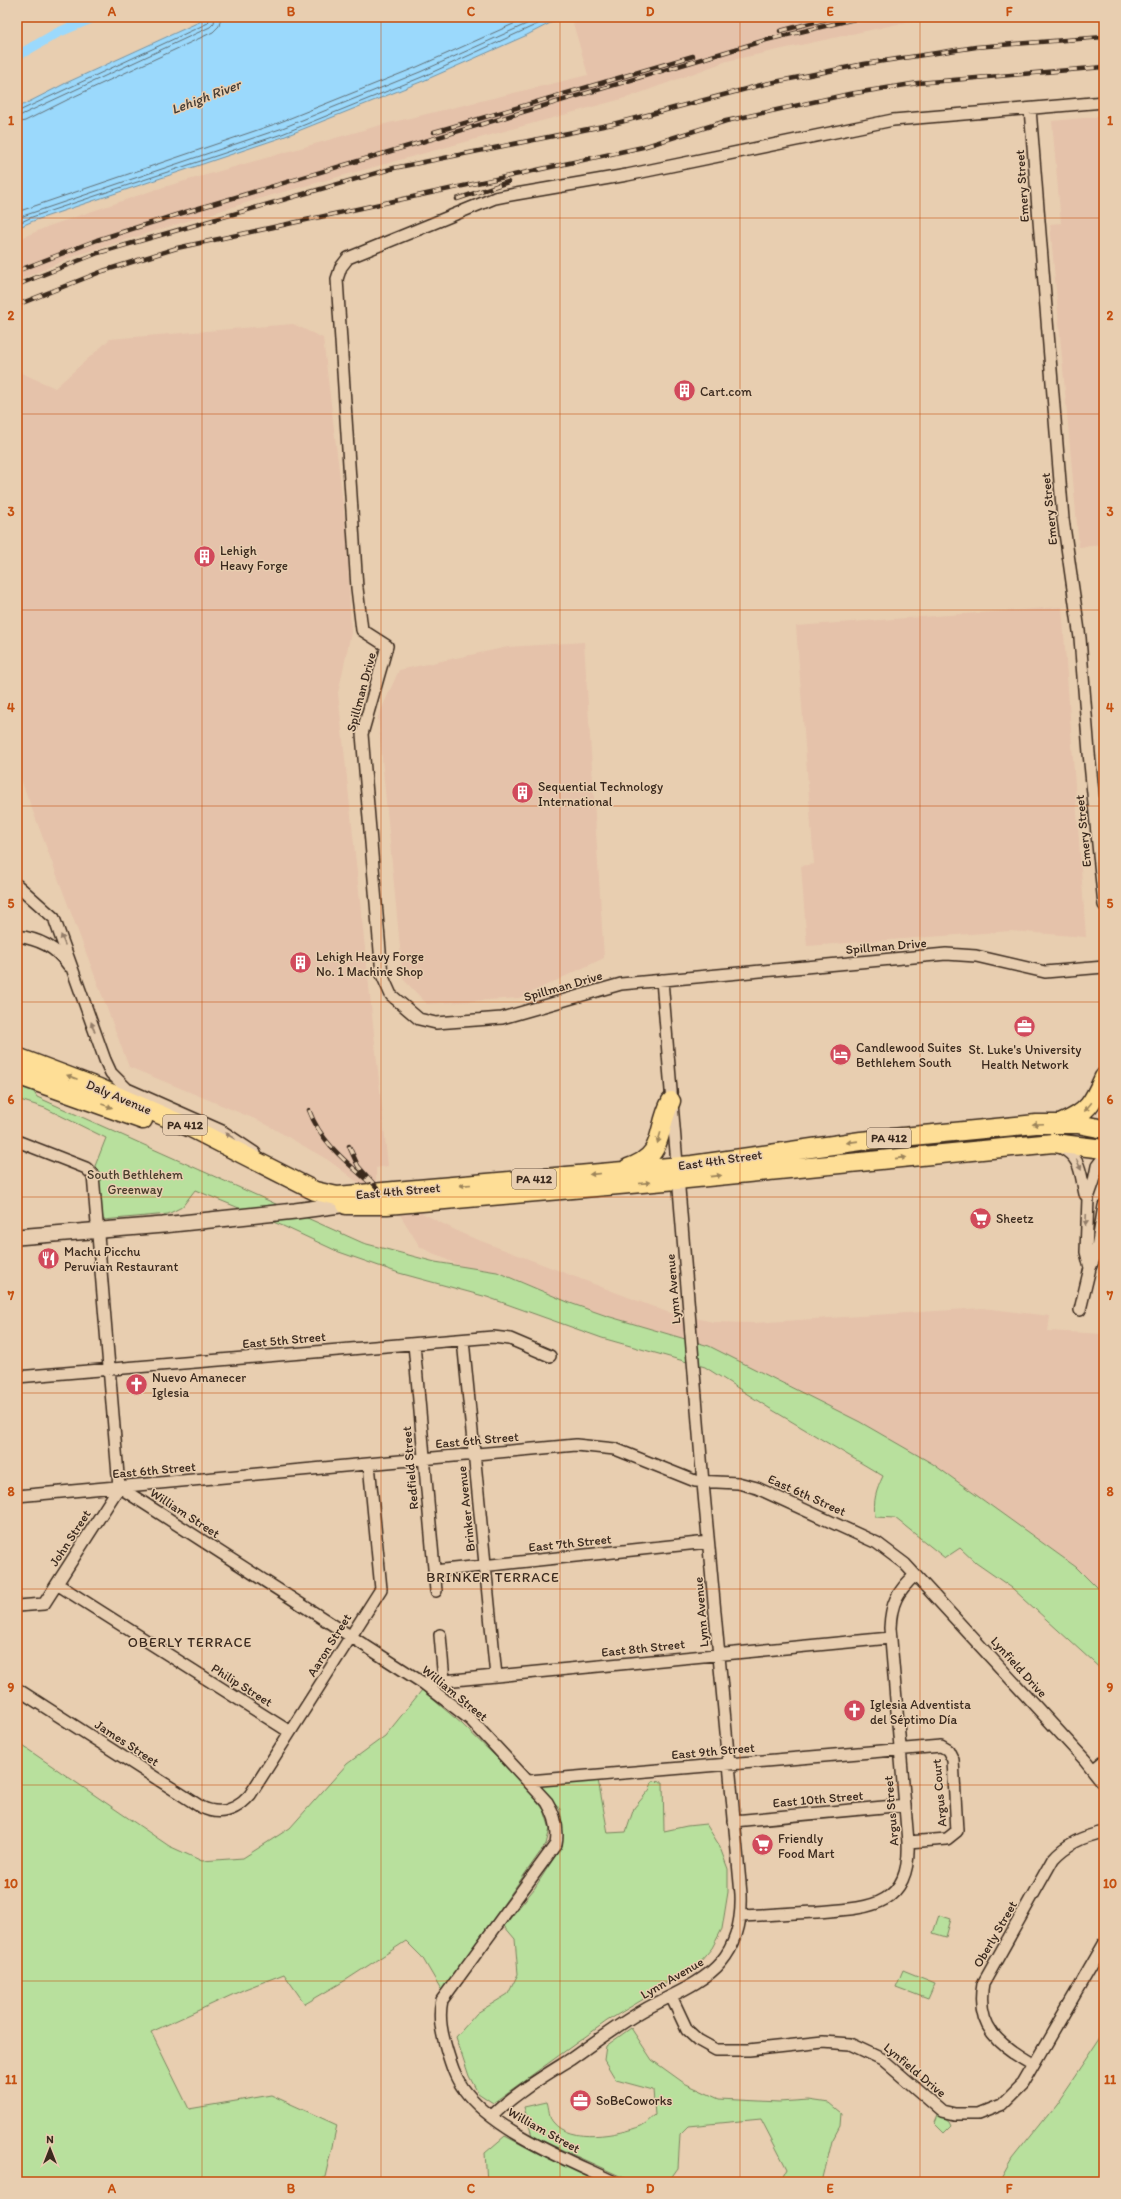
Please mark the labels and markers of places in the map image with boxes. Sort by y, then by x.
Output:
building icon: Cart.com [672,378,698,404]
place label: Cart.com [700,384,752,399]
place label: Lehigh Heavy Forge [220,543,288,573]
building icon: Lehigh Heavy Forge [191,544,217,570]
place label: Sequential Technology International [538,779,663,809]
building icon: Sequential Technology International [509,780,535,806]
place label: Lehigh Heavy Forge No. 1 Machine Shop [316,949,424,979]
building icon: Lehigh Heavy Forge No. 1 Machine Shop [287,950,313,976]
office icon: St. Luke's University Health Network [1012,1014,1038,1040]
place label: Candlewood Suites Bethlehem South [856,1040,962,1070]
hotel icon: Candlewood Suites Bethlehem South [827,1041,853,1067]
place label: St. Luke's University Health Network [969,1042,1081,1072]
supermarket icon: Sheetz [967,1205,993,1231]
place label: Sheetz [996,1211,1034,1226]
place label: Machu Picchu Peruvian Restaurant [64,1244,178,1274]
restaurant icon: Machu Picchu Peruvian Restaurant [36,1245,62,1271]
place label: Nuevo Amanecer Iglesia [152,1370,246,1400]
church icon: Nuevo Amanecer Iglesia [124,1371,150,1397]
place label: Iglesia Adventista del Séptimo Día [870,1697,971,1727]
church icon: Iglesia Adventista del Séptimo Día [841,1698,867,1724]
place label: Friendly Food Mart [778,1831,835,1861]
supermarket icon: Friendly Food Mart [749,1832,775,1858]
office icon: SoBeCoworks [568,2087,594,2113]
place label: SoBeCoworks [596,2093,672,2108]

